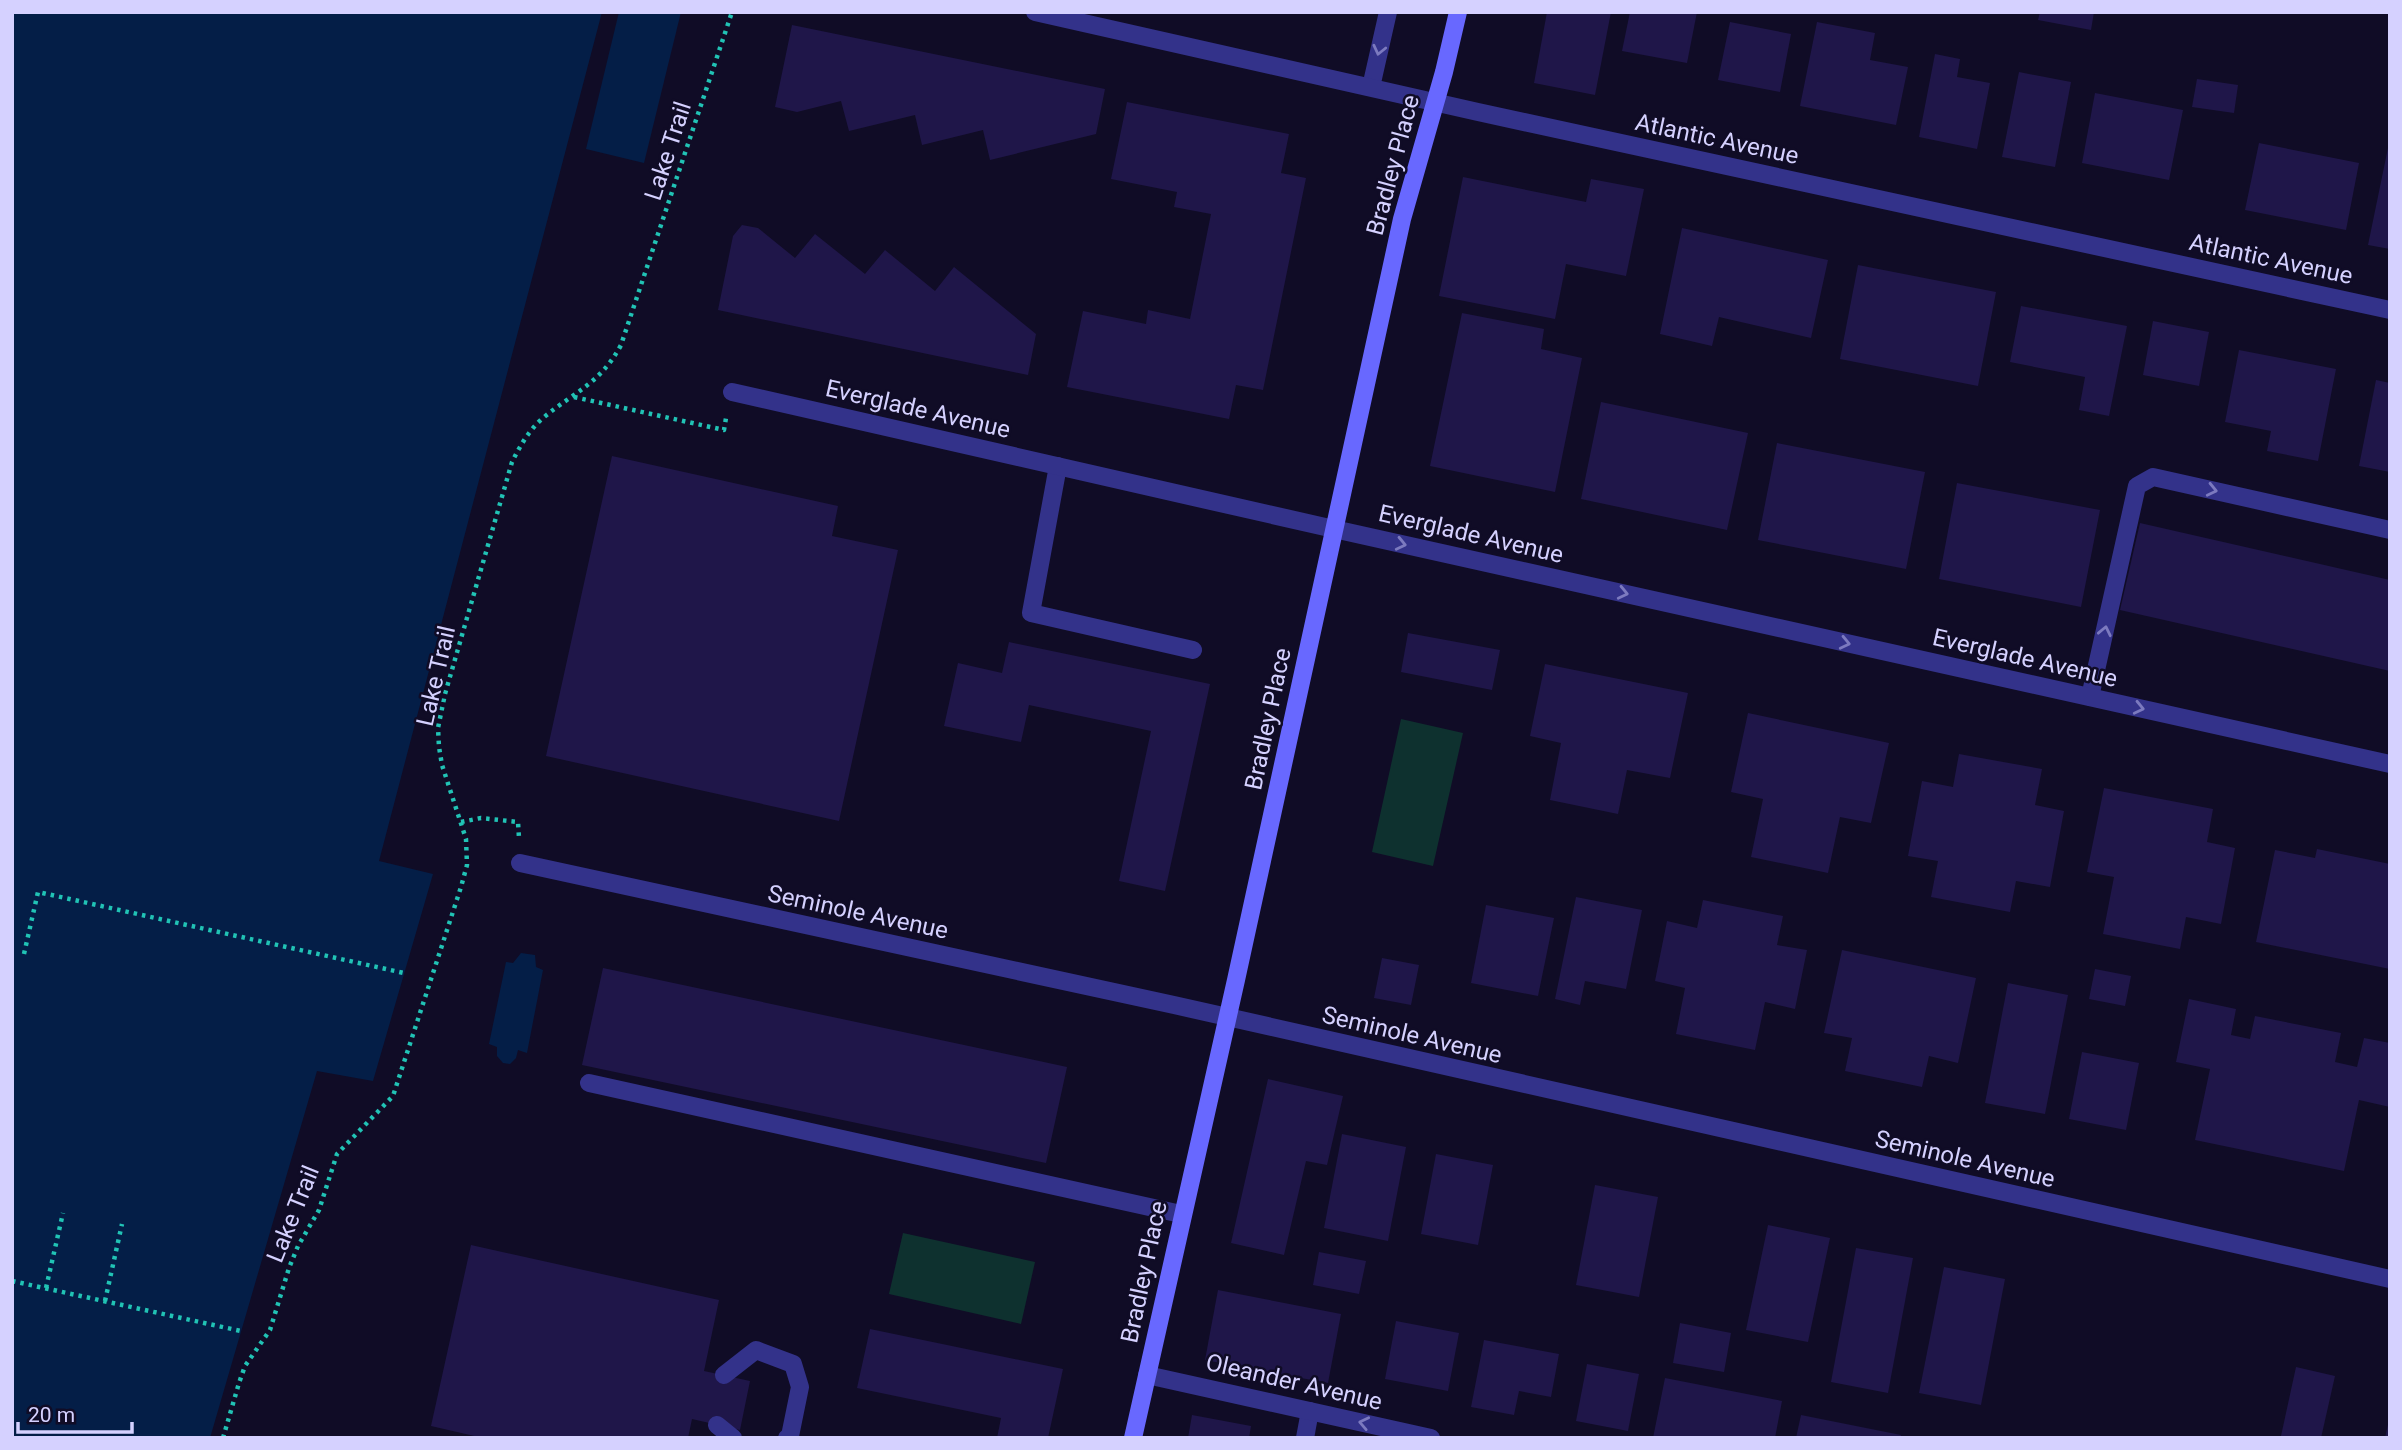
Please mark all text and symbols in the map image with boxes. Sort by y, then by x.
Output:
one-way arrow [1373,44,1388,56]
street label: Bradley Place [1361,92,1425,238]
street label: Lake Trail [639,98,697,204]
street label: Atlantic Avenue [1633,108,1801,170]
street label: Atlantic Avenue [2187,228,2355,290]
street label: Everglade Avenue [823,374,1013,444]
one-way arrow [2206,482,2218,496]
street label: Everglade Avenue [1376,499,1566,569]
one-way arrow [1395,536,1407,550]
one-way arrow [1617,585,1629,600]
street label: Lake Trail [411,623,461,729]
street label: Everglade Avenue [1930,623,2120,693]
one-way arrow [2097,625,2111,637]
one-way arrow [1839,634,1851,649]
street label: Bradley Place [1239,646,1297,792]
one-way arrow [2133,700,2145,714]
street label: Seminole Avenue [765,879,951,945]
street label: Seminole Avenue [1319,1001,1505,1069]
street label: Seminole Avenue [1872,1125,2058,1193]
street label: Lake Trail [261,1161,325,1267]
street label: Bradley Place [1115,1199,1173,1345]
street label: Oleander Avenue [1203,1348,1385,1416]
scale bar [18,1390,131,1434]
text: 20 m [28,1403,75,1427]
one-way arrow [1358,1417,1370,1431]

